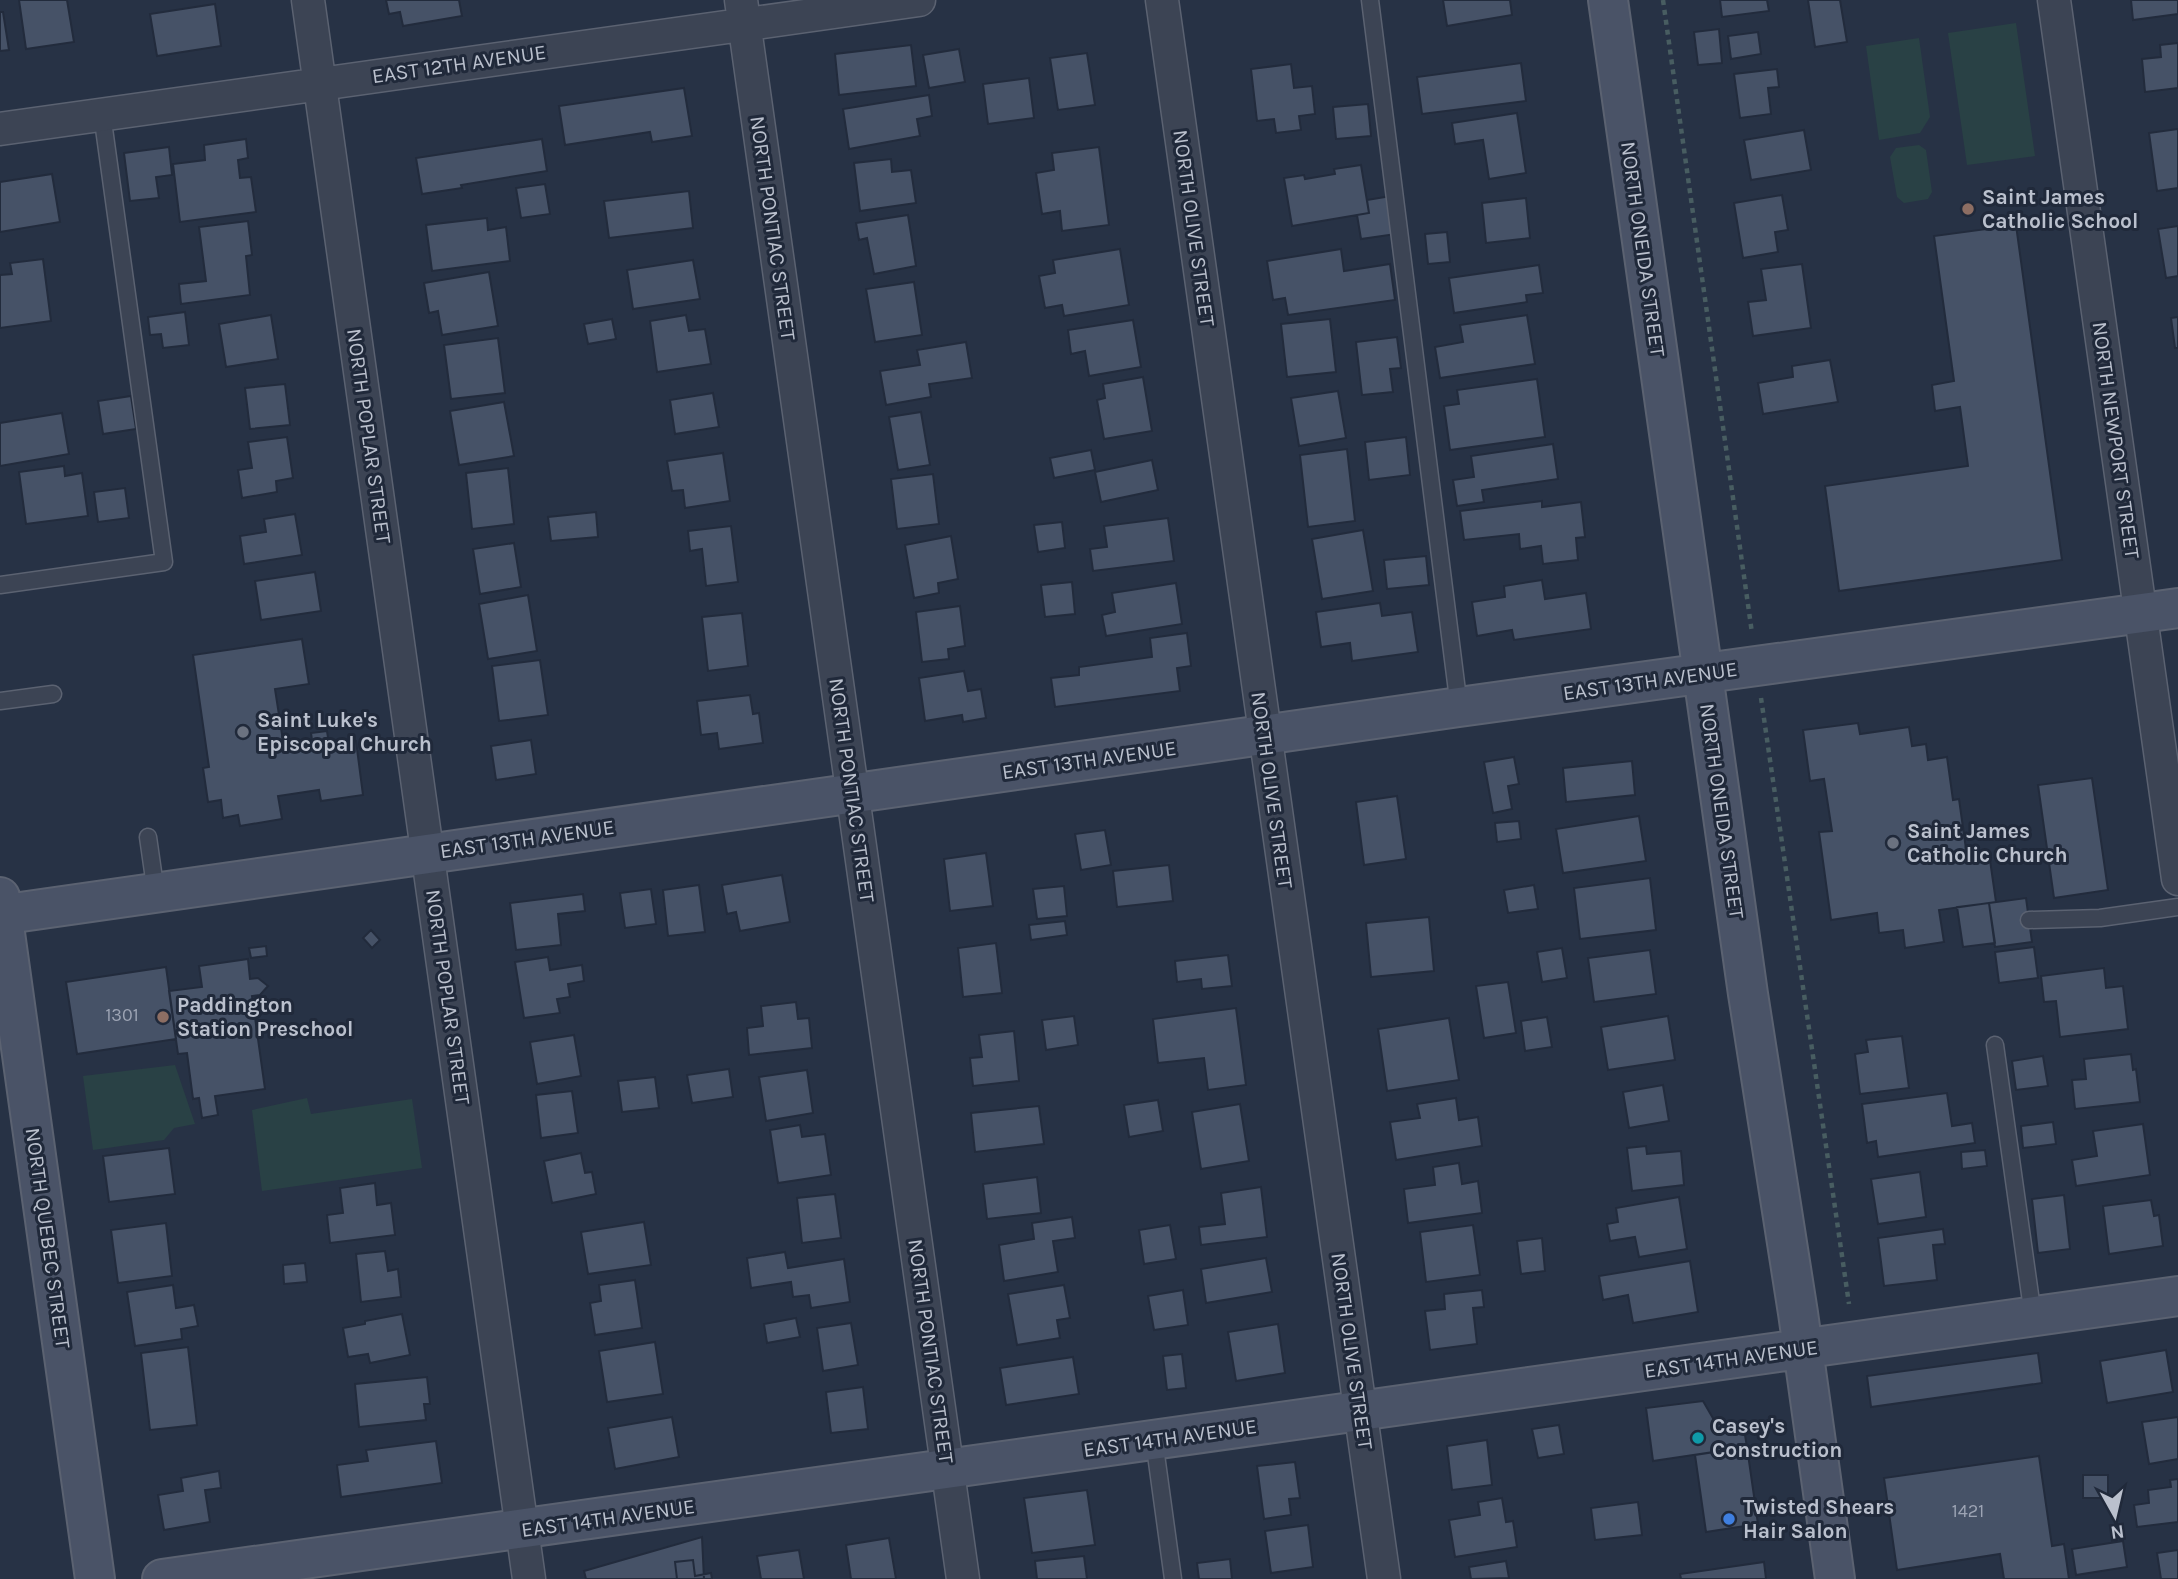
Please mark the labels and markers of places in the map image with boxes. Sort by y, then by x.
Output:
place label: Saint James Catholic School [1982,185,2138,233]
marker: Saint James Catholic School [1960,201,1976,217]
place label: Saint Luke's Episcopal Church [257,708,432,756]
marker: Saint Luke's Episcopal Church [235,724,251,740]
place label: Saint James Catholic Church [1907,819,2068,867]
marker: Saint James Catholic Church [1885,835,1901,851]
place label: Paddington Station Preschool [177,993,353,1041]
marker: Paddington Station Preschool [155,1009,171,1025]
place label: Casey's Construction [1712,1414,1842,1462]
marker: Casey's Construction [1690,1430,1706,1446]
place label: Twisted Shears Hair Salon [1743,1495,1894,1543]
marker: Twisted Shears Hair Salon [1721,1511,1737,1527]

